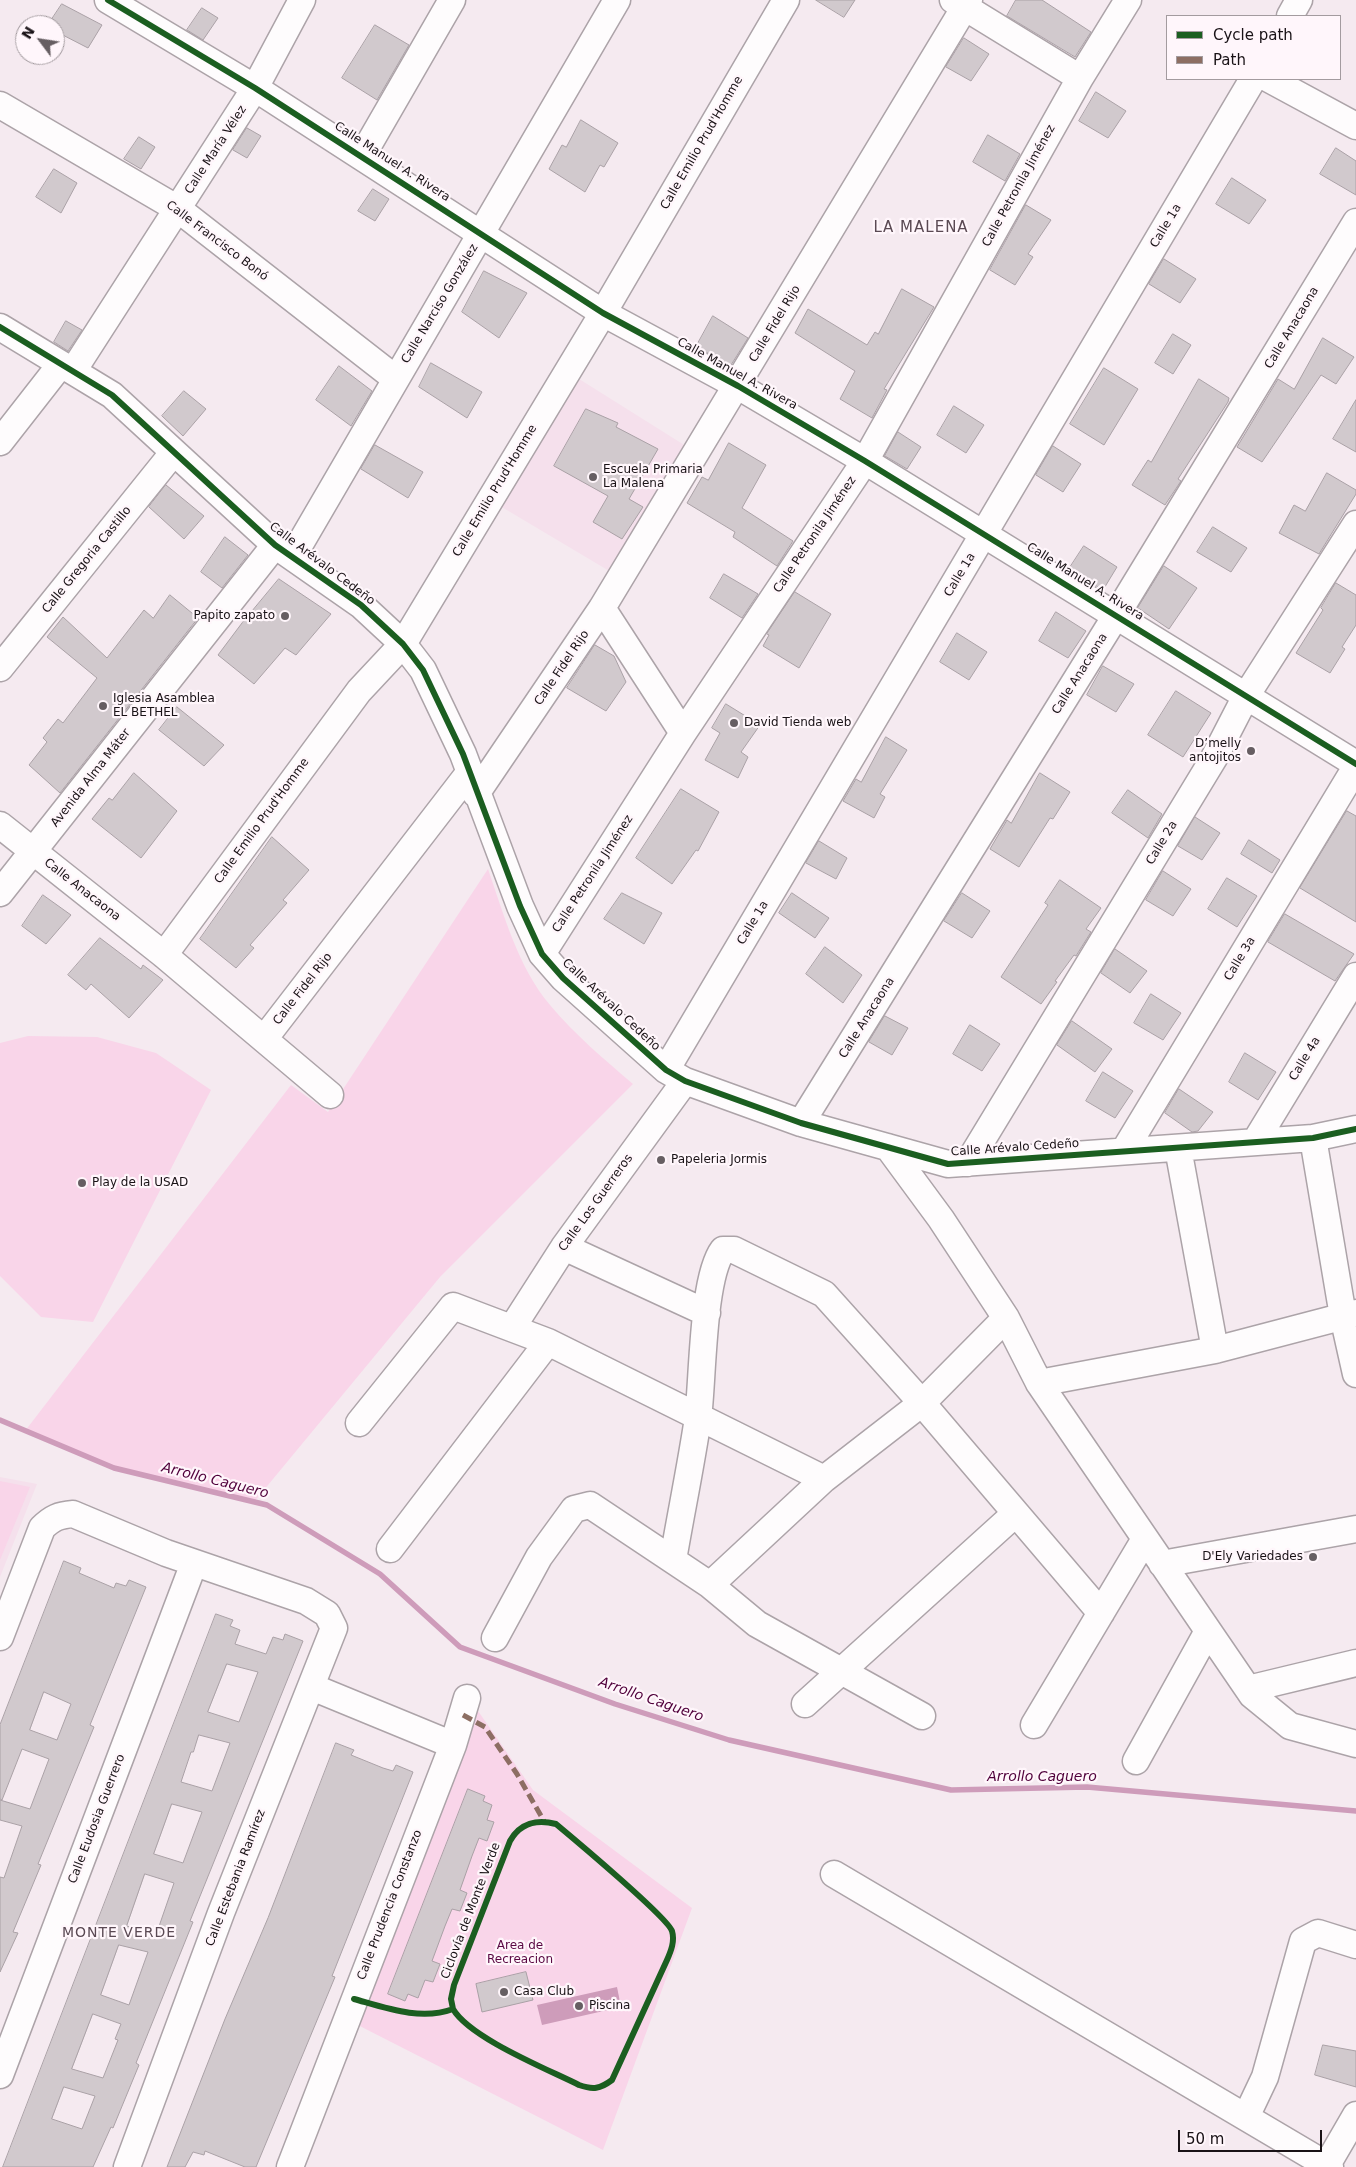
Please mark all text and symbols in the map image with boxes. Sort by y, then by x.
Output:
north arrow [15,15,65,65]
legend [1166,15,1341,80]
text: N [18,24,38,42]
text: Cycle path [1213,26,1293,44]
text: Path [1213,51,1246,69]
street label: Calle Emilio Prud'Homme [658,74,746,212]
street label: Calle María Vélez [182,103,250,197]
street label: Calle Manuel A. Rivera [331,119,453,205]
street label: Calle Petronila Jiménez [979,123,1059,249]
street label: Calle Francisco Bonó [163,198,271,284]
street label: Calle 1a [1147,201,1185,251]
district label: LA MALENA [872,219,970,237]
street label: Calle Narciso González [399,242,481,366]
street label: Calle Fidel Rijo [746,283,804,365]
street label: Calle Anacaona [1262,284,1322,372]
street label: Calle Manuel A. Rivera [674,335,800,413]
street label: Calle Emilio Prud'Homme [450,422,540,560]
place label: Escuela Primaria La Malena [603,463,703,491]
marker: Escuela Primaria La Malena [587,471,599,483]
street label: Calle Petronila Jiménez [771,474,859,596]
street label: Calle Gregoria Castillo [39,504,135,616]
street label: Calle Arévalo Cedeño [266,520,378,608]
street label: Calle Manuel A. Rivera [1024,540,1146,624]
street label: Calle 1a [941,550,979,600]
place label: Papito zapato [193,609,275,623]
marker: Papito zapato [279,610,291,622]
street label: Calle Fidel Rijo [532,628,592,708]
street label: Calle Anacaona [1049,631,1111,717]
place label: Iglesia Asamblea EL BETHEL [113,692,215,720]
marker: Iglesia Asamblea EL BETHEL [97,700,109,712]
place label: David Tienda web [744,716,851,730]
marker: David Tienda web [728,717,740,729]
street label: Avenida Alma Máter [48,726,134,830]
place label: D’melly antojitos [1189,737,1241,765]
marker: D’melly antojitos [1245,745,1257,757]
street label: Calle Emilio Prud'Homme [212,755,312,887]
street label: Calle Petronila Jiménez [550,813,636,935]
street label: Calle 2a [1143,818,1181,868]
street label: Calle Anacaona [41,856,123,924]
street label: Calle 1a [734,898,772,948]
street label: Calle 3a [1221,934,1259,984]
street label: Calle Fidel Rijo [270,950,336,1028]
street label: Calle Arévalo Cedeño [559,956,663,1054]
street label: Calle Anacaona [836,975,898,1061]
street label: Calle 4a [1286,1034,1324,1084]
street label: Calle Arévalo Cedeño [950,1136,1080,1160]
street label: Calle Los Guerreros [556,1152,636,1254]
place label: Papeleria Jormis [671,1153,767,1167]
marker: Papeleria Jormis [655,1154,667,1166]
place label: Play de la USAD [92,1176,188,1190]
marker: Play de la USAD [76,1177,88,1189]
water label: Arrollo Caguero [160,1460,270,1502]
place label: D'Ely Variedades [1202,1550,1303,1564]
marker: D'Ely Variedades [1307,1551,1319,1563]
water label: Arrollo Caguero [596,1674,706,1726]
street label: Calle Eudosia Guerrero [66,1752,128,1886]
water label: Arrollo Caguero [987,1769,1097,1785]
street label: Calle Estebania Ramírez [203,1808,269,1948]
street label: Calle Prudencia Constanzo [355,1828,425,1982]
street label: Ciclovía de Monte Verde [438,1841,504,1981]
district label: MONTE VERDE [61,1925,177,1941]
park label: Area de Recreacion [487,1939,553,1967]
place label: Casa Club [514,1985,574,1999]
marker: Casa Club [498,1986,510,1998]
place label: Piscina [589,1999,630,2013]
marker: Piscina [573,2000,585,2012]
scale bar [1181,2120,1325,2152]
text: 50 m [1186,2130,1224,2148]

